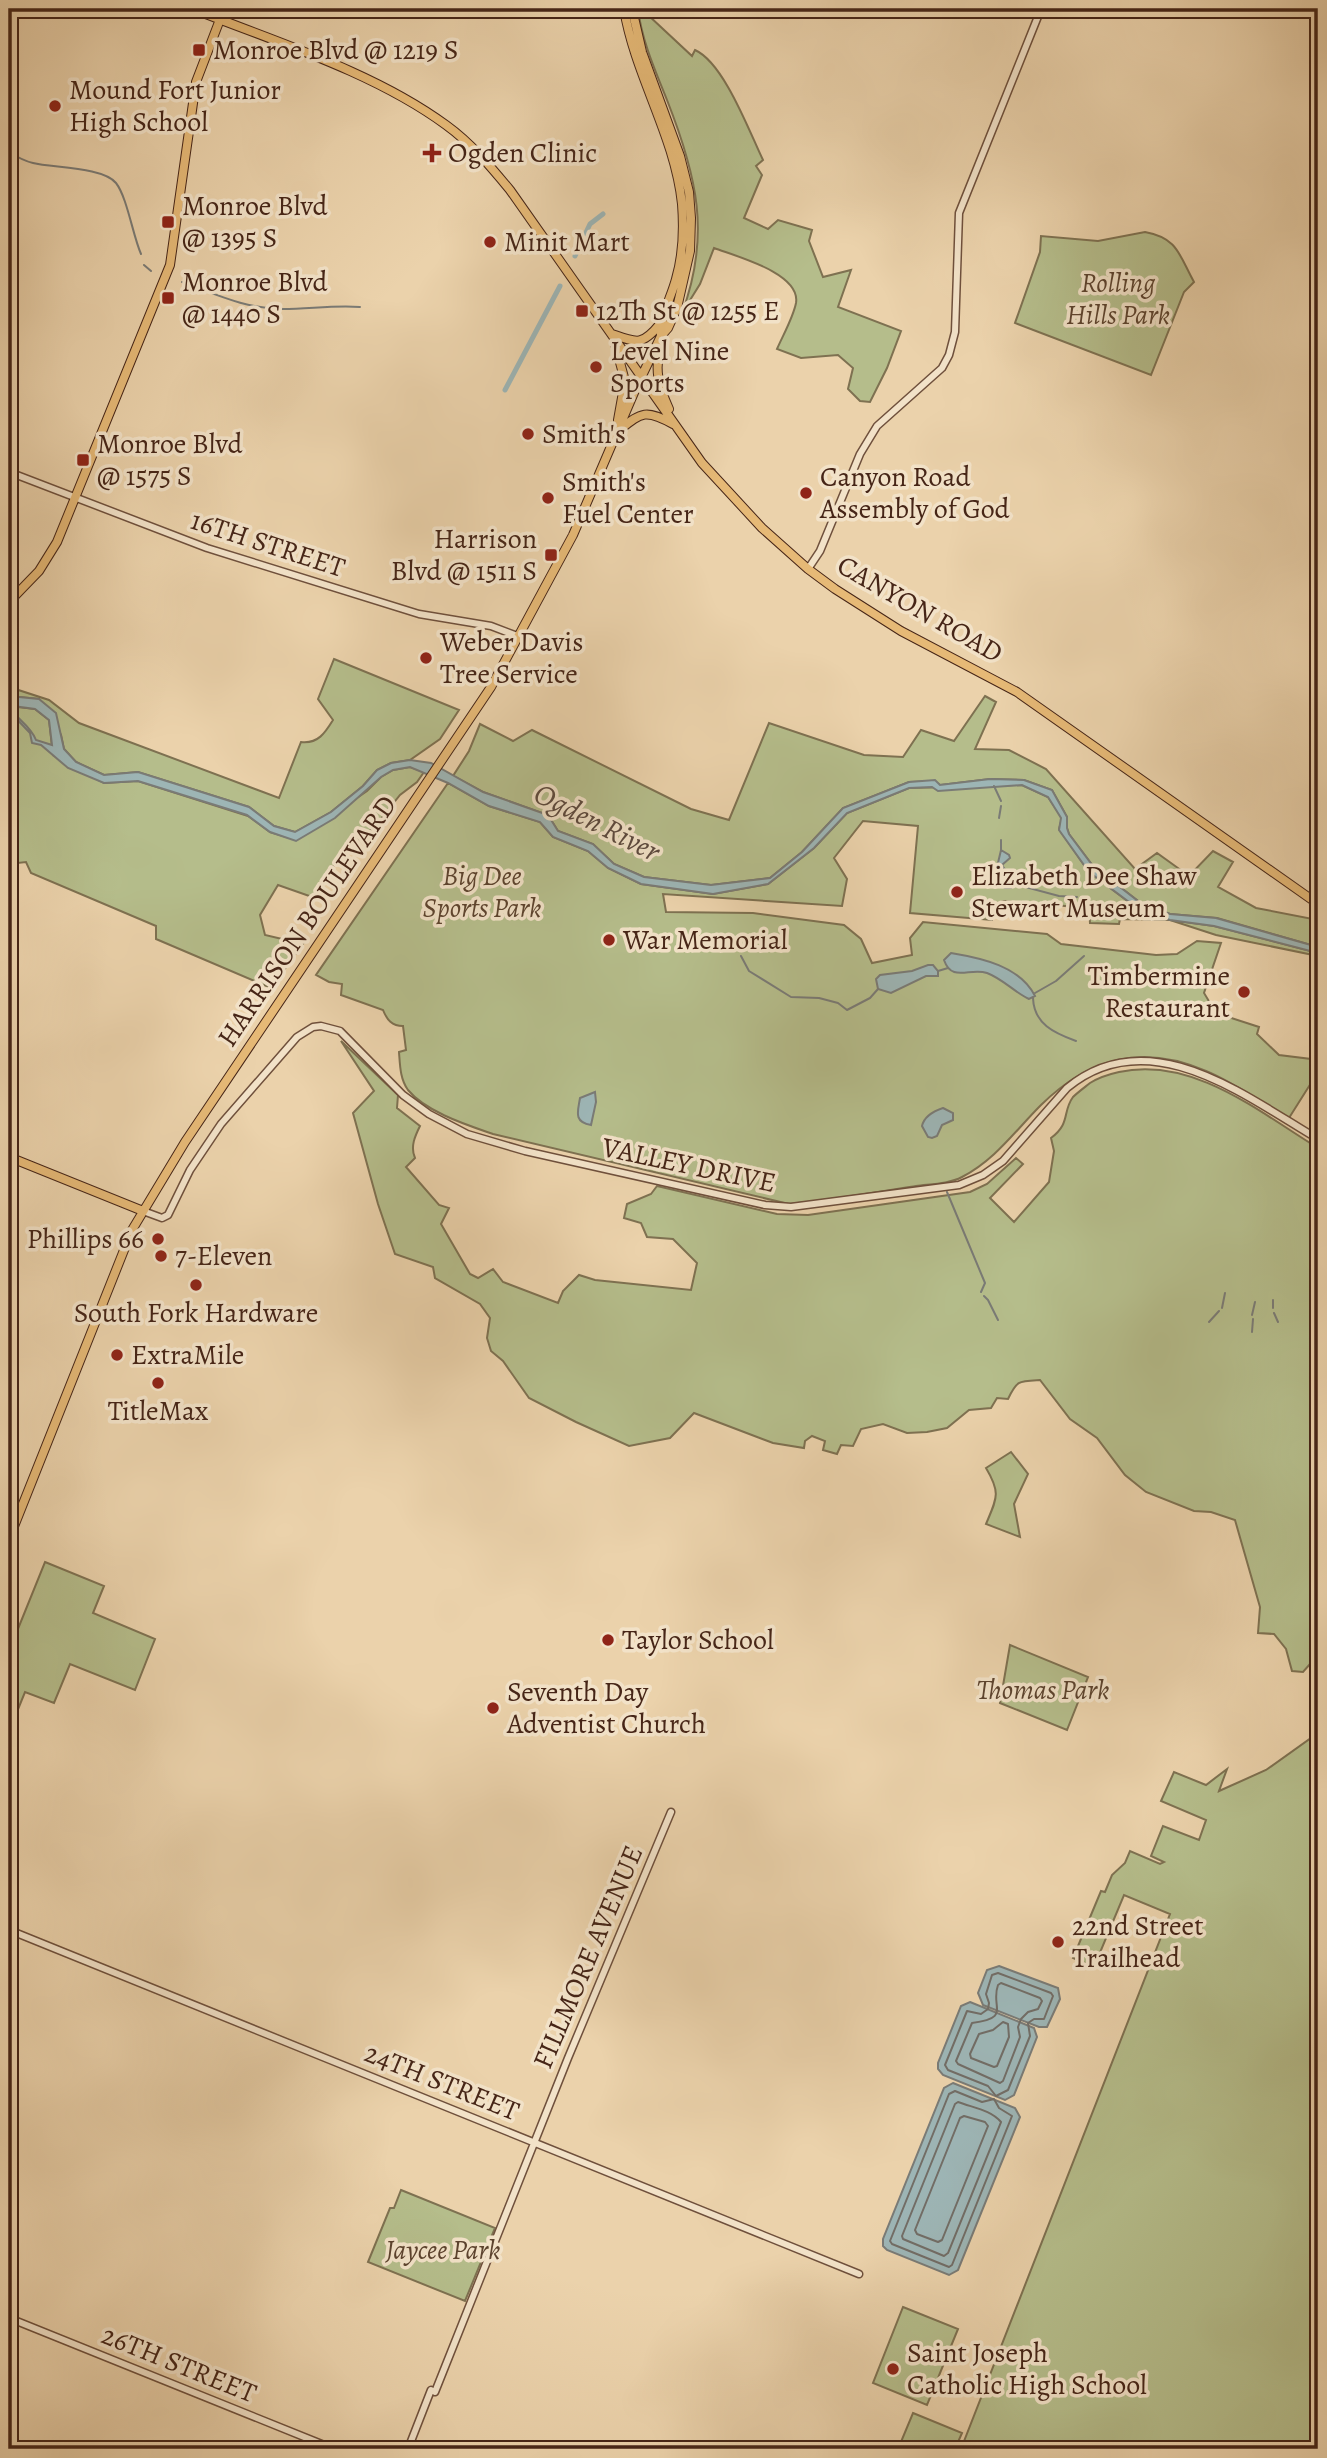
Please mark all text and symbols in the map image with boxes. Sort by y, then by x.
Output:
place label: Monroe Blvd @ 1219 S [213,31,458,69]
marker: Monroe Blvd @ 1219 S [191,42,207,58]
place label: Mound Fort Junior High School [69,71,281,141]
marker: Mound Fort Junior High School [47,98,63,114]
place label: Ogden Clinic [448,134,597,172]
marker: Ogden Clinic [422,143,442,163]
place label: Monroe Blvd @ 1395 S [182,187,328,257]
marker: Monroe Blvd @ 1395 S [160,214,176,230]
place label: Minit Mart [504,223,630,261]
marker: Minit Mart [482,234,498,250]
place label: Monroe Blvd @ 1440 S [182,263,328,333]
park label: Rolling Hills Park [1066,264,1170,334]
marker: Monroe Blvd @ 1440 S [160,290,176,306]
place label: 12Th St @ 1255 E [596,292,780,330]
marker: 12Th St @ 1255 E [574,303,590,319]
place label: Level Nine Sports [610,332,729,402]
marker: Level Nine Sports [588,359,604,375]
place label: Smith's [542,415,626,453]
place label: Monroe Blvd @ 1575 S [97,425,243,495]
marker: Smith's [520,426,536,442]
marker: Monroe Blvd @ 1575 S [75,452,91,468]
place label: Canyon Road Assembly of God [819,458,1011,528]
place label: Smith's Fuel Center [562,463,694,533]
marker: Canyon Road Assembly of God [798,485,814,501]
marker: Smith's Fuel Center [540,490,556,506]
street label: 16TH STREET [186,501,350,587]
place label: Harrison Blvd @ 1511 S [391,520,537,590]
street label: CANYON ROAD [830,546,1010,672]
marker: Harrison Blvd @ 1511 S [543,547,559,563]
place label: Weber Davis Tree Service [439,623,583,693]
marker: Weber Davis Tree Service [418,650,434,666]
water label: Ogden River [527,773,668,872]
street label: HARRISON BOULEVARD [209,788,405,1054]
park label: Big Dee Sports Park [422,857,542,927]
place label: Elizabeth Dee Shaw Stewart Museum [971,857,1197,927]
marker: Elizabeth Dee Shaw Stewart Museum [949,884,965,900]
place label: War Memorial [622,921,788,959]
marker: War Memorial [601,932,617,948]
place label: Timbermine Restaurant [1088,957,1230,1027]
marker: Timbermine Restaurant [1236,984,1252,1000]
street label: VALLEY DRIVE [598,1128,779,1202]
place label: Phillips 66 [27,1220,144,1258]
marker: Phillips 66 [150,1231,166,1247]
place label: 7-Eleven [175,1237,272,1275]
marker: 7-Eleven [153,1248,169,1264]
marker: South Fork Hardware [188,1277,204,1293]
place label: South Fork Hardware [74,1294,318,1332]
place label: ExtraMile [131,1336,244,1374]
marker: ExtraMile [109,1347,125,1363]
marker: TitleMax [150,1375,166,1391]
place label: TitleMax [108,1392,209,1430]
place label: Taylor School [622,1621,774,1659]
marker: Taylor School [600,1632,616,1648]
park label: Thomas Park [977,1671,1109,1709]
place label: Seventh Day Adventist Church [506,1673,706,1743]
marker: Seventh Day Adventist Church [485,1700,501,1716]
street label: FILLMORE AVENUE [524,1840,652,2074]
place label: 22nd Street Trailhead [1072,1907,1203,1977]
marker: 22nd Street Trailhead [1050,1934,1066,1950]
street label: 24TH STREET [359,2034,525,2130]
park label: Jaycee Park [385,2231,501,2269]
street label: 26TH STREET [96,2316,262,2412]
place label: Saint Joseph Catholic High School [907,2334,1147,2404]
marker: Saint Joseph Catholic High School [885,2361,901,2377]

